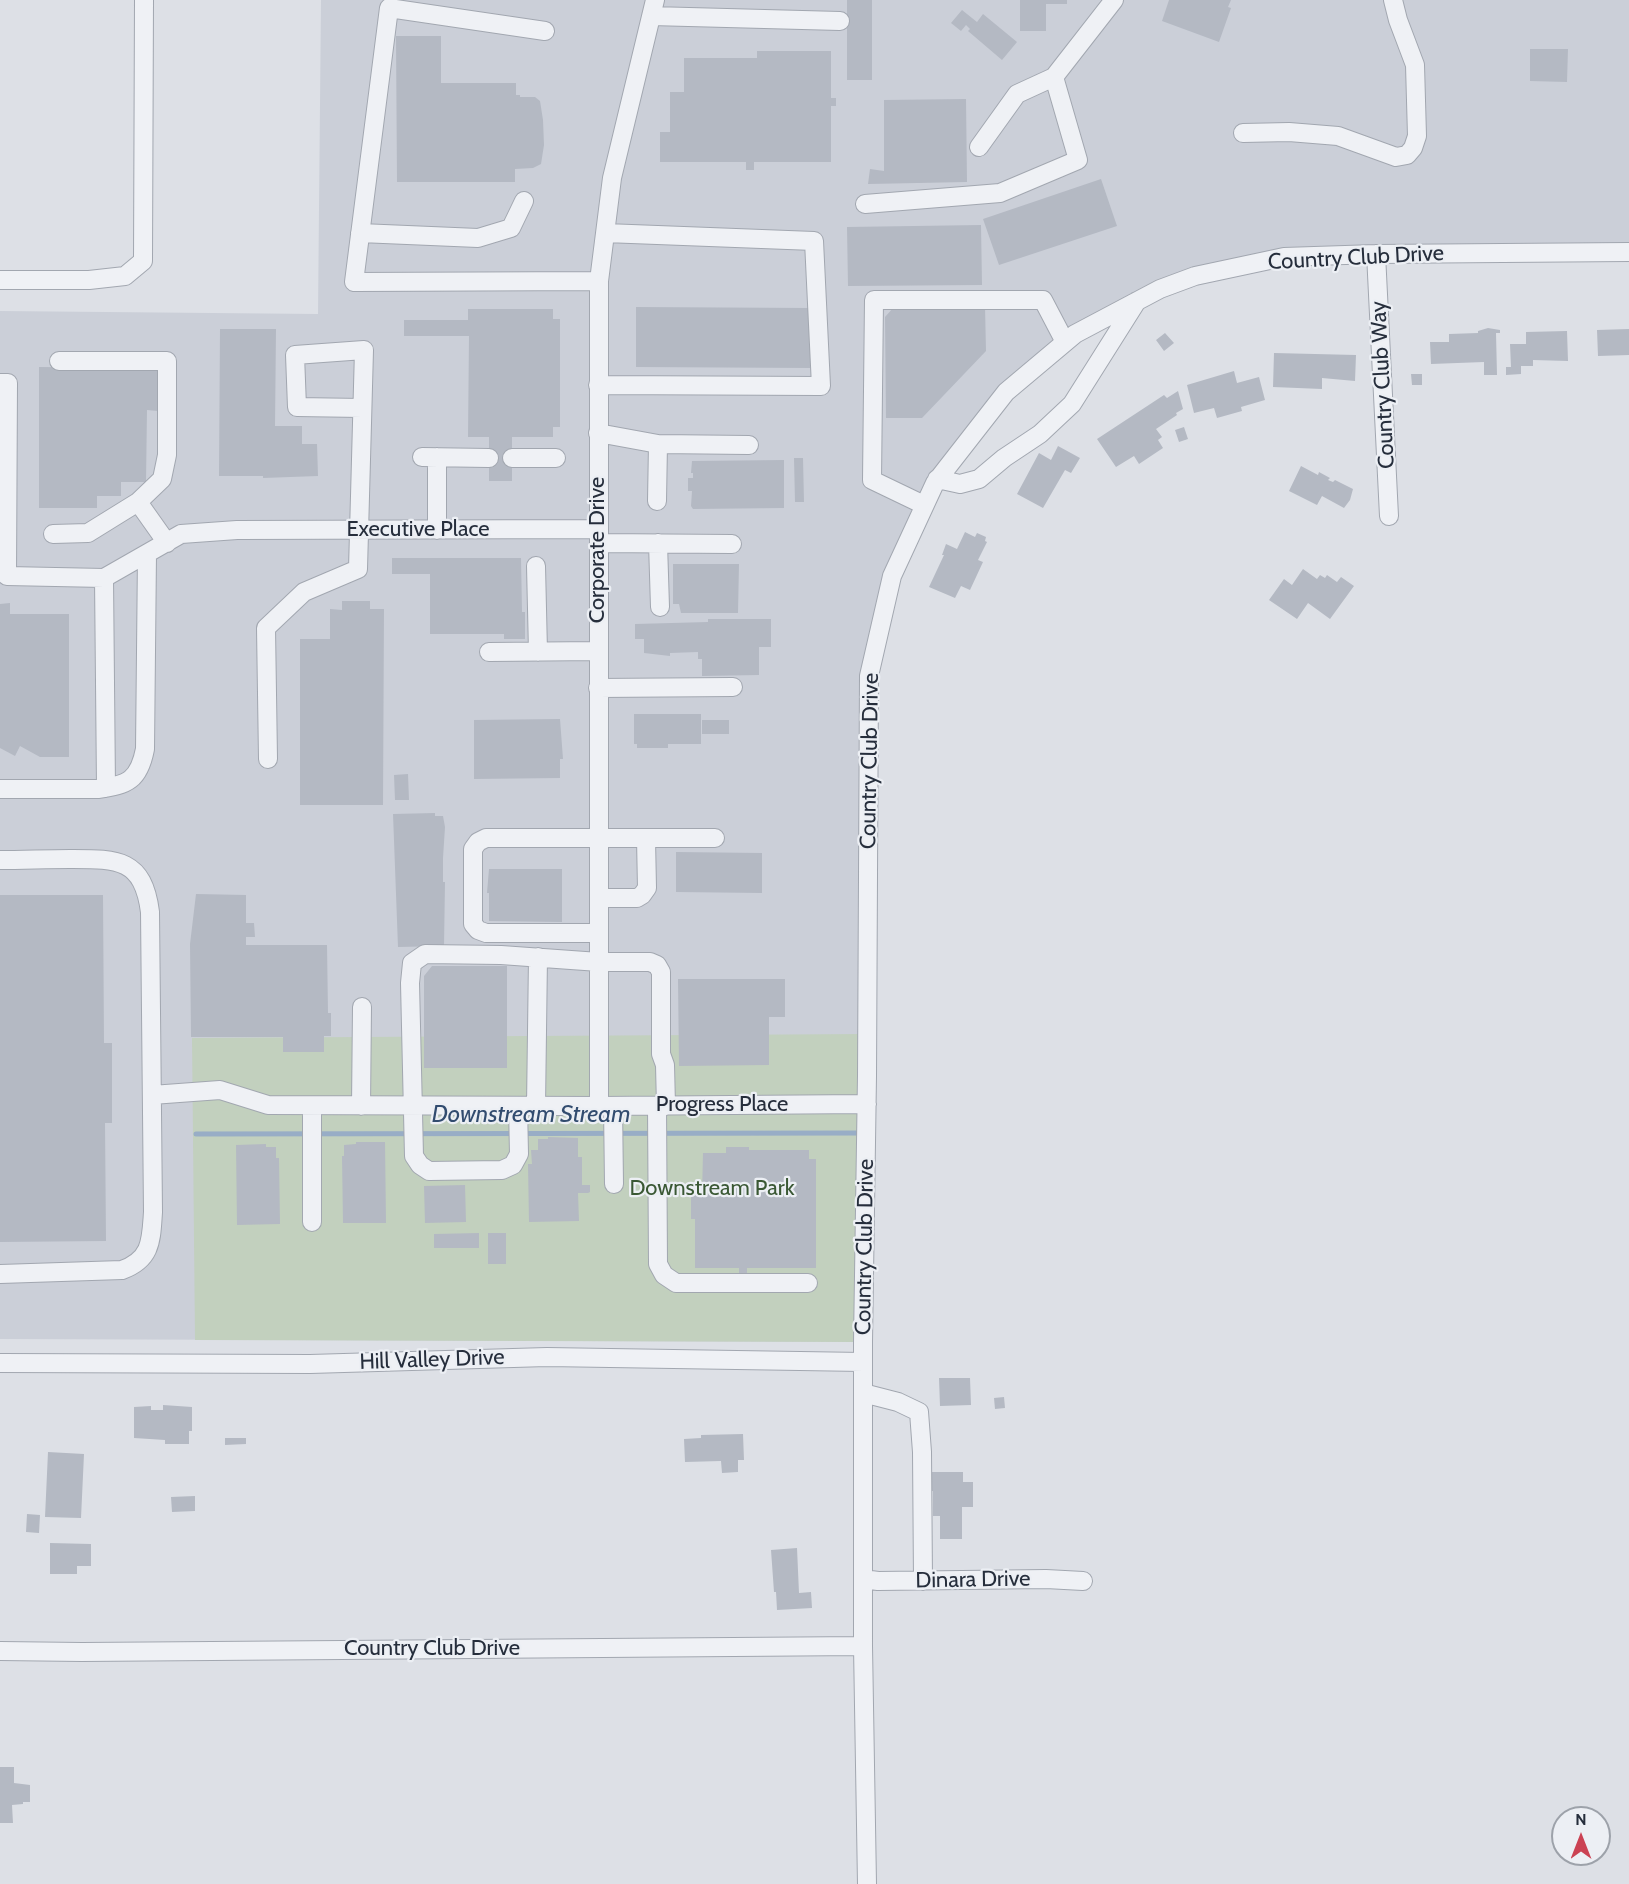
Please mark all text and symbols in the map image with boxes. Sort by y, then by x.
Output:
street label: Country Club Drive [1267,240,1445,276]
street label: Country Club Way [1365,300,1401,470]
street label: Corporate Drive [585,477,611,623]
street label: Executive Place [346,517,490,543]
street label: Country Club Drive [855,673,885,849]
street label: Progress Place [656,1092,788,1118]
water label: Downstream Stream [432,1101,630,1129]
street label: Country Club Drive [850,1159,880,1335]
park label: Downstream Park [630,1176,794,1202]
street label: Hill Valley Drive [359,1344,505,1376]
street label: Dinara Drive [915,1566,1031,1594]
street label: Country Club Drive [344,1636,520,1662]
north arrow [1551,1806,1611,1866]
text: N [1575,1810,1587,1829]

